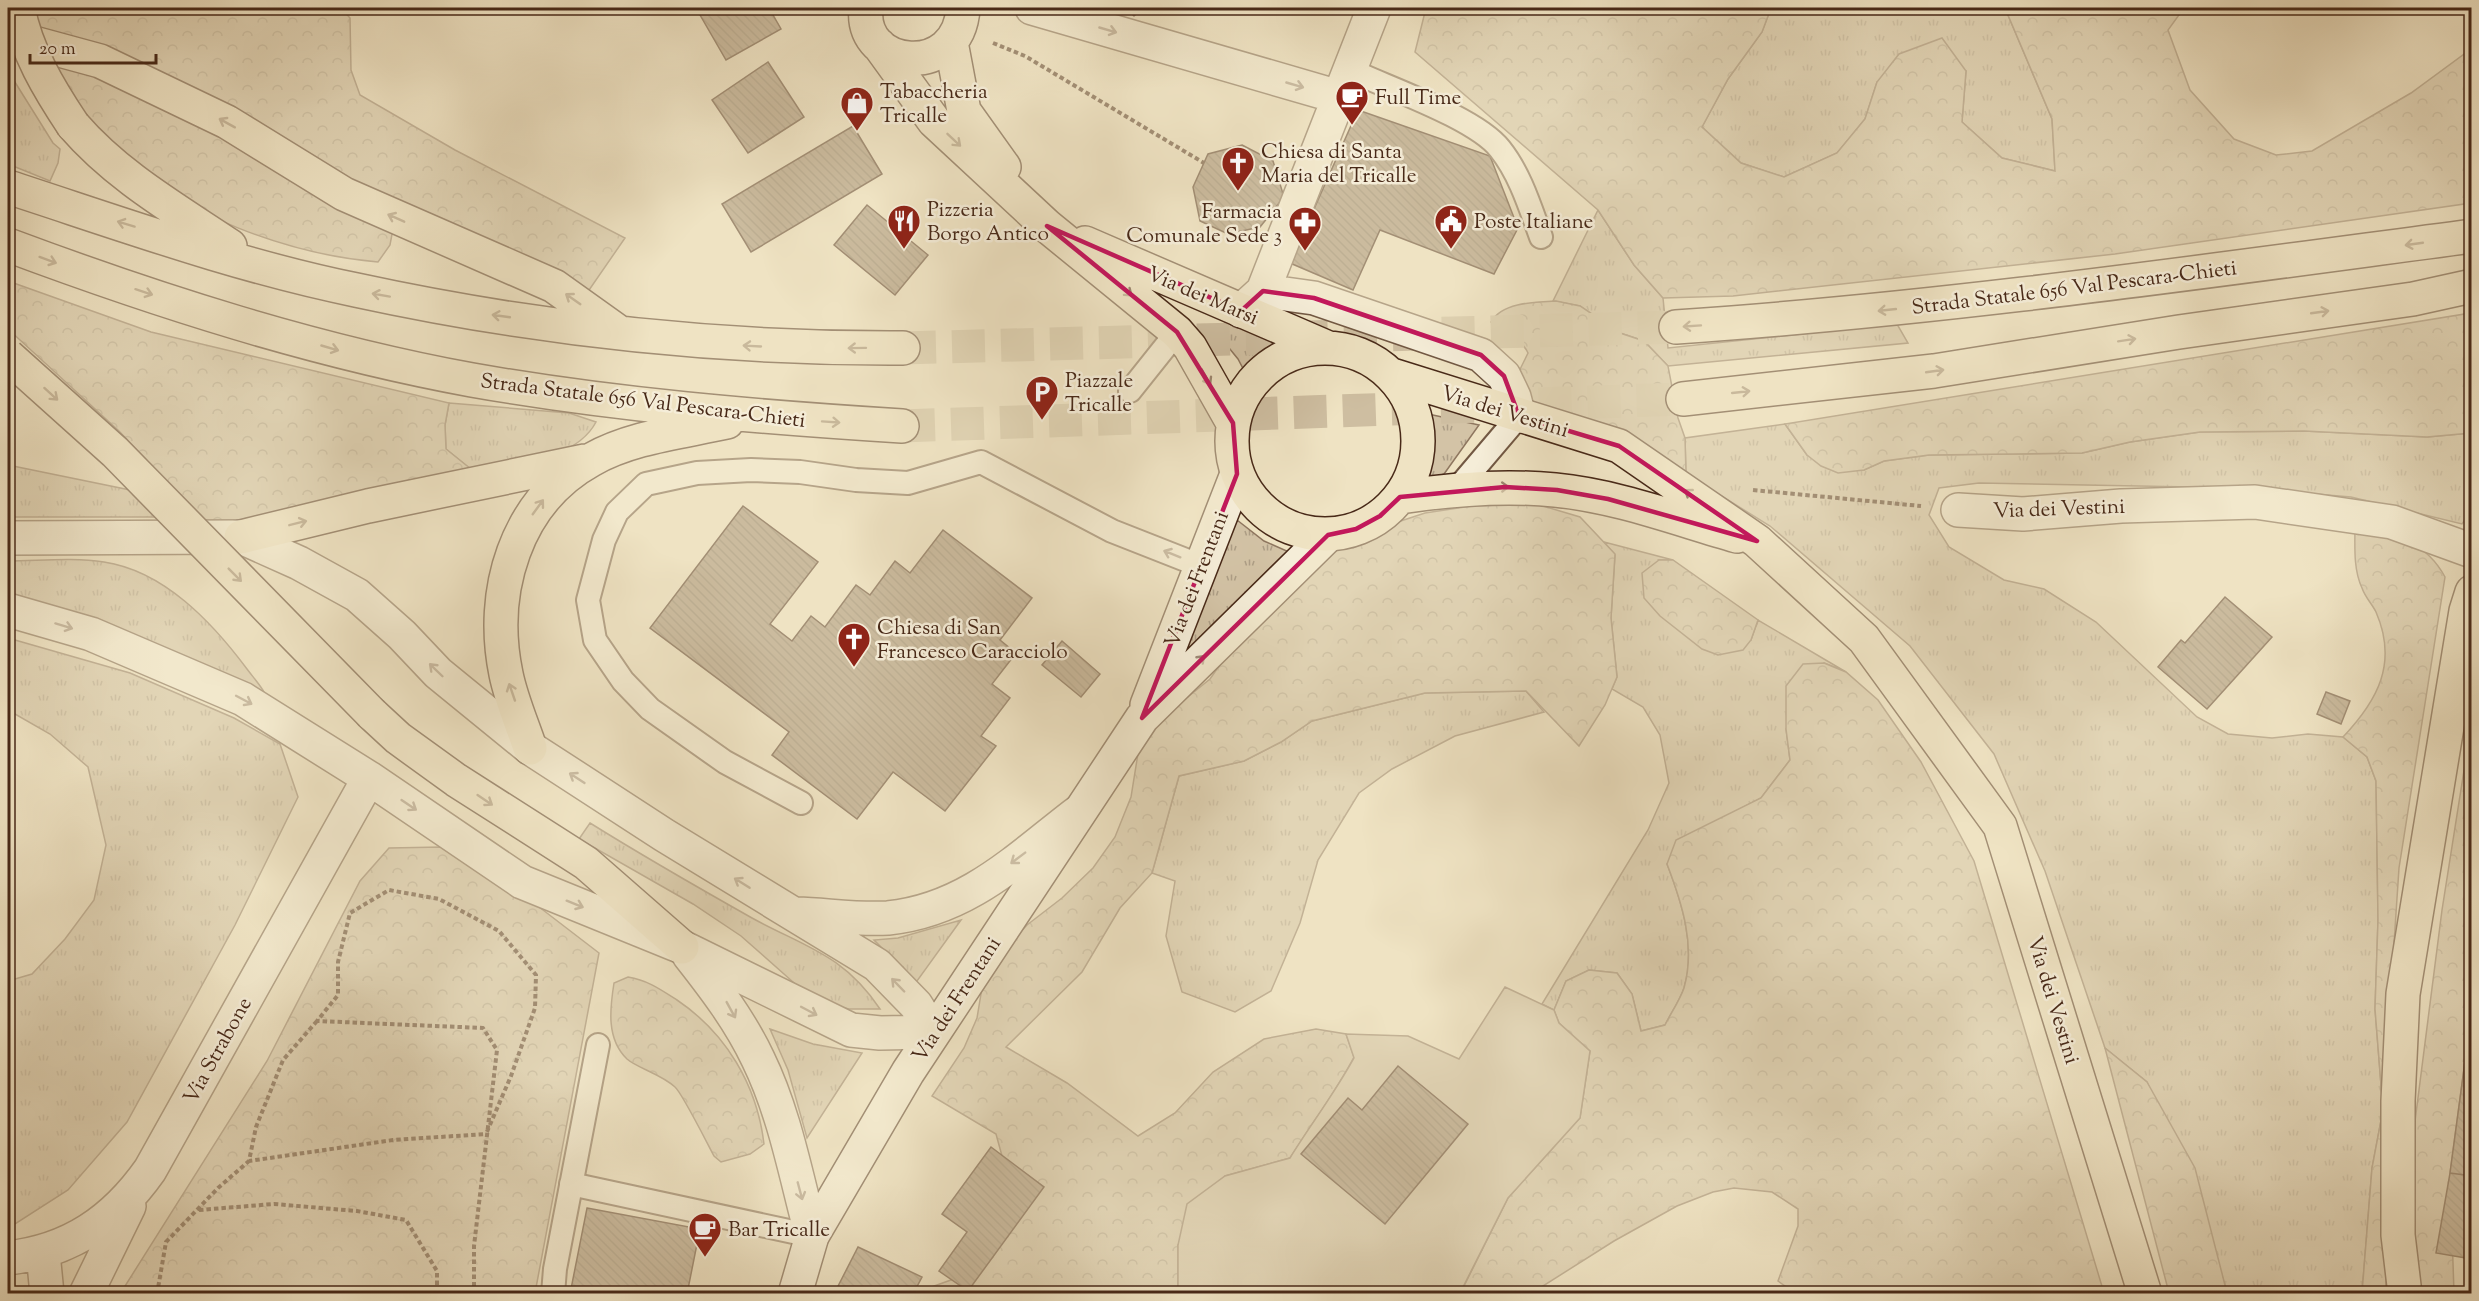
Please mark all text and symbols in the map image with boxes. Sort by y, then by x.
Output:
one-way arrow [1098,25,1117,36]
scale bar [30,27,156,65]
text: 20 m [39,37,76,63]
place label: Tabaccheria Tricalle [880,78,988,132]
cafe icon: Full Time [1334,79,1370,126]
one-way arrow [1285,80,1304,91]
place label: Full Time [1375,84,1461,114]
shop icon: Tabaccheria Tricalle [839,85,875,132]
one-way arrow [219,117,236,129]
one-way arrow [946,133,961,147]
place label: Chiesa di Santa Maria del Tricalle [1261,138,1416,192]
church icon: Chiesa di Santa Maria del Tricalle [1220,145,1256,192]
place label: Pizzeria Borgo Antico [927,196,1049,250]
place label: Farmacia Comunale Sede 3 [1126,198,1282,252]
restaurant icon: Pizzeria Borgo Antico [886,203,922,250]
public building icon: Poste Italiane [1433,203,1469,250]
pharmacy icon: Farmacia Comunale Sede 3 [1287,205,1323,252]
place label: Poste Italiane [1474,208,1593,238]
one-way arrow [388,212,406,224]
one-way arrow [117,218,136,229]
one-way arrow [2404,238,2424,249]
street label: Strada Statale 656 Val Pescara-Chieti [1910,254,2239,324]
one-way arrow [38,255,56,266]
street label: Via dei Marsi [1142,260,1263,334]
one-way arrow [1117,283,1133,296]
one-way arrow [134,287,153,298]
one-way arrow [372,289,392,300]
one-way arrow [566,293,582,306]
one-way arrow [1877,305,1897,316]
one-way arrow [2310,307,2330,318]
one-way arrow [491,310,511,321]
one-way arrow [1683,321,1703,332]
one-way arrow [2117,334,2137,345]
one-way arrow [742,340,762,351]
one-way arrow [321,342,340,354]
one-way arrow [847,342,867,354]
one-way arrow [1924,365,1944,376]
street label: Strada Statale 656 Val Pescara-Chieti [478,367,807,437]
place label: Piazzale Tricalle [1065,367,1133,421]
one-way arrow [1201,368,1213,385]
parking icon: Piazzale Tricalle [1024,374,1060,421]
street label: Via dei Vestini [1437,379,1572,447]
one-way arrow [1731,386,1751,397]
one-way arrow [43,387,58,401]
one-way arrow [820,416,840,427]
one-way arrow [1490,481,1510,493]
one-way arrow [1685,489,1701,501]
street label: Via dei Vestini [1993,493,2126,527]
one-way arrow [532,499,544,515]
street label: Via dei Frentani [1158,507,1238,652]
one-way arrow [288,517,307,529]
one-way arrow [1164,548,1182,559]
one-way arrow [228,567,243,582]
place label: Chiesa di San Francesco Caracciolo [877,614,1068,668]
one-way arrow [54,621,73,632]
church icon: Chiesa di San Francesco Caracciolo [836,621,872,668]
one-way arrow [1191,654,1206,669]
one-way arrow [429,663,444,678]
one-way arrow [505,683,516,702]
one-way arrow [235,694,252,706]
one-way arrow [569,772,586,784]
one-way arrow [477,794,493,806]
one-way arrow [400,798,417,811]
one-way arrow [1010,852,1026,865]
one-way arrow [734,876,751,888]
one-way arrow [566,899,584,910]
street label: Via dei Frentani [906,931,1010,1069]
street label: Via dei Vestini [2018,933,2086,1068]
one-way arrow [891,978,905,993]
street label: Via Strabone [177,992,260,1110]
one-way arrow [725,1001,737,1018]
one-way arrow [800,1006,818,1017]
one-way arrow [795,1181,806,1200]
cafe icon: Bar Tricalle [687,1211,723,1258]
place label: Bar Tricalle [728,1216,830,1246]

